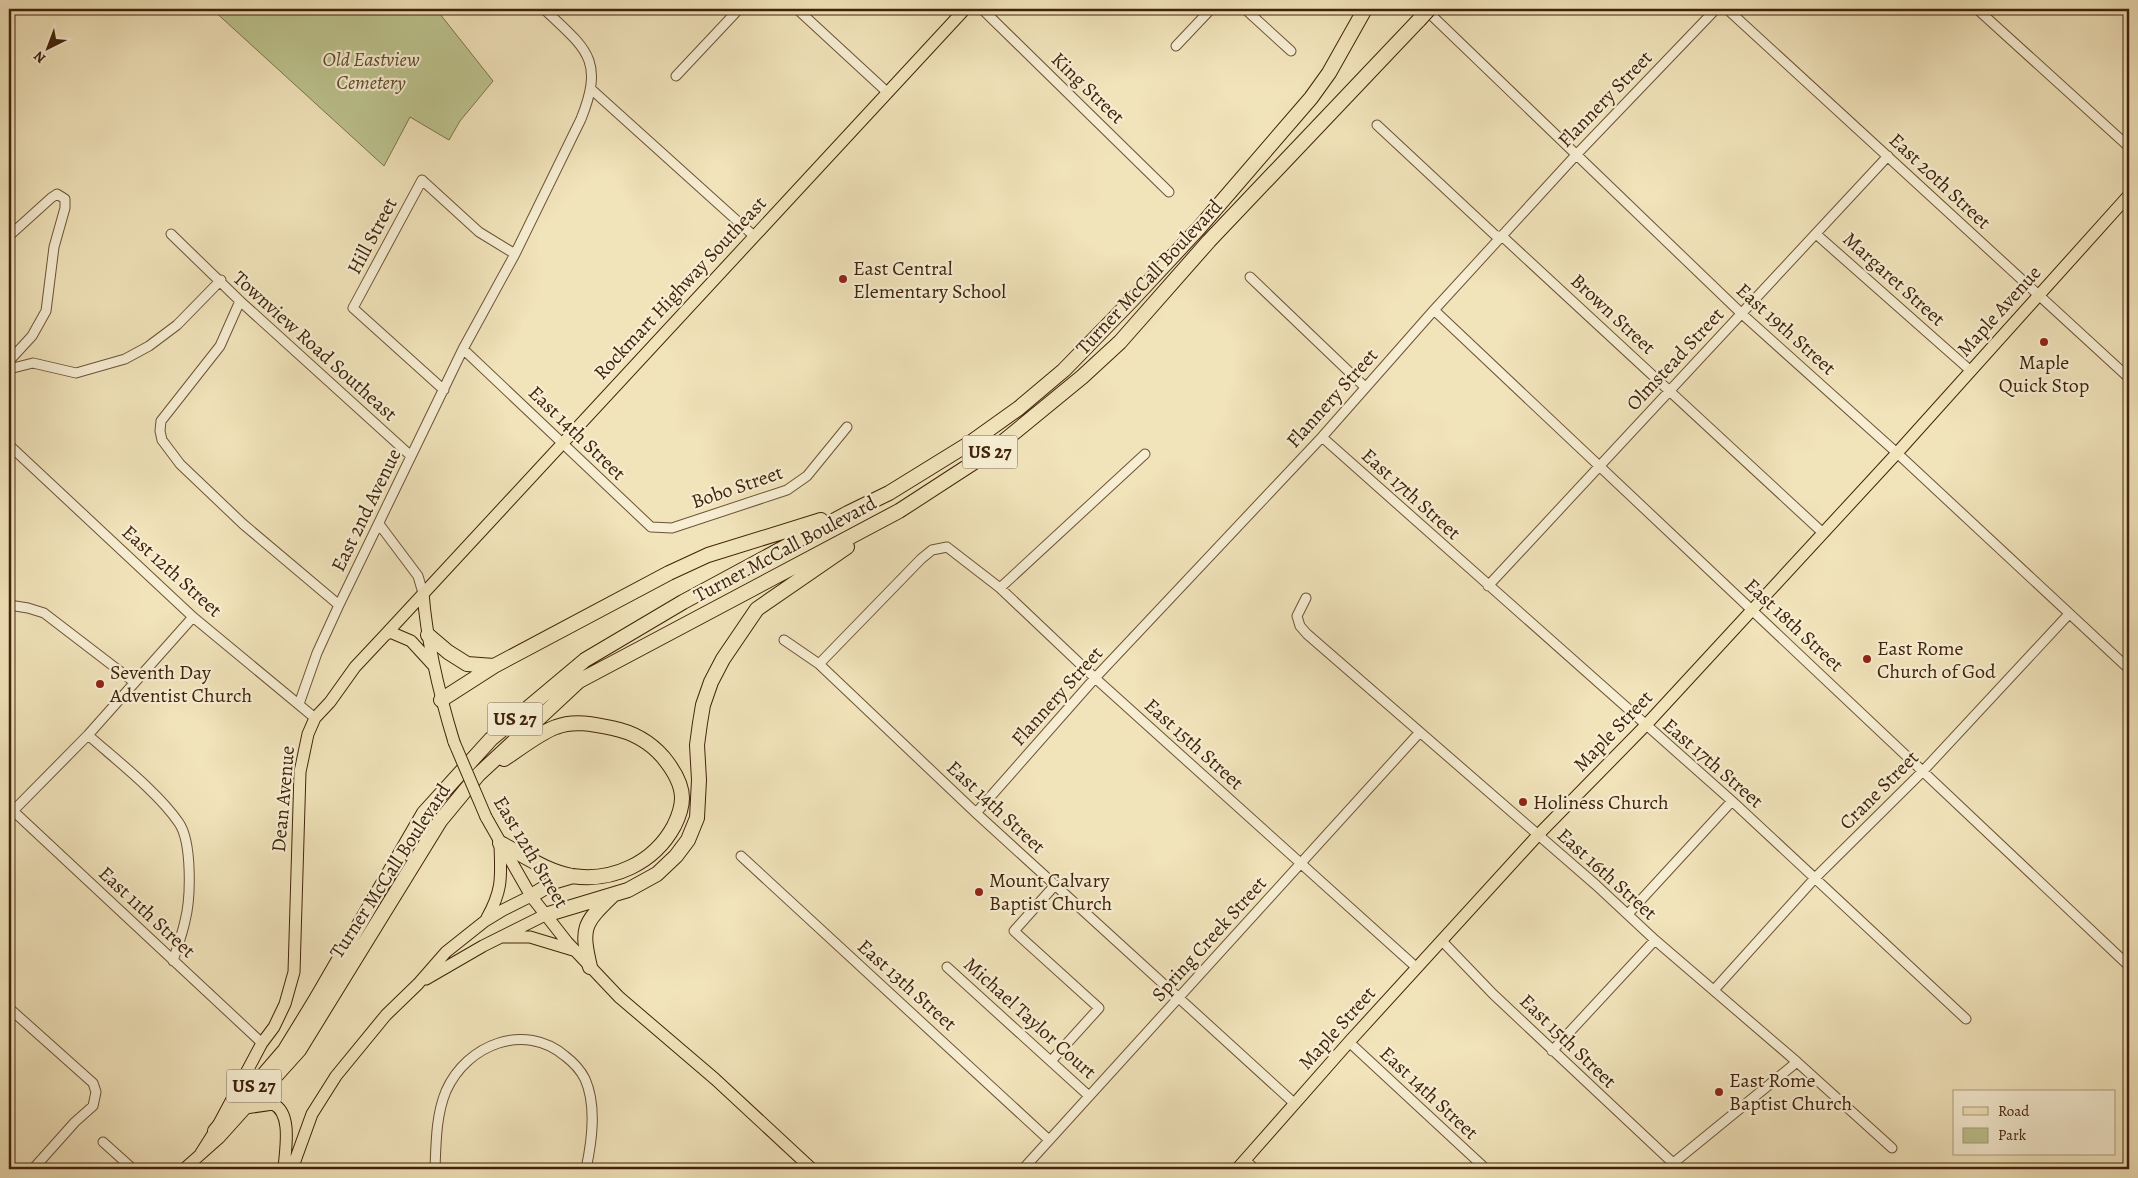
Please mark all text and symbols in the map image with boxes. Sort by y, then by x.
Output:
north arrow [22,22,72,72]
street label: Flannery Street [1552,44,1659,153]
park label: Old Eastview Cemetery [322,46,420,96]
street label: King Street [1045,46,1131,130]
text: N [29,47,50,68]
street label: East 20th Street [1883,127,1997,235]
street label: Rockmart Highway Southeast [588,190,773,386]
street label: Hill Street [340,192,404,279]
street label: Turner McCall Boulevard [1070,193,1228,361]
street label: Margaret Street [1837,226,1951,332]
place label: East Central Elementary School [853,255,1006,305]
street label: Maple Avenue [1951,260,2047,362]
street label: Townview Road Southeast [227,265,403,427]
street label: Brown Street [1565,268,1662,361]
marker: East Central Elementary School [837,273,849,285]
street label: East 19th Street [1730,277,1842,381]
street label: Olmstead Street [1620,301,1730,417]
marker: Maple Quick Stop [2038,336,2050,348]
street label: Flannery Street [1280,342,1384,454]
place label: Maple Quick Stop [1999,349,2089,399]
street label: East 14th Street [522,380,632,487]
road number: US 27 [962,436,1018,468]
street label: East 17th Street [1356,442,1467,546]
street label: East 2nd Avenue [324,444,408,576]
street label: Bobo Street [688,459,787,515]
street label: Turner McCall Boulevard [689,489,881,609]
street label: East 12th Street [116,519,228,623]
street label: East 18th Street [1739,572,1850,678]
place label: East Rome Church of God [1877,635,1996,685]
street label: Flannery Street [1005,640,1109,752]
marker: East Rome Church of God [1861,653,1873,665]
place label: Seventh Day Adventist Church [109,659,252,709]
marker: Seventh Day Adventist Church [94,678,106,690]
street label: Maple Street [1567,684,1659,778]
street label: East 15th Street [1138,692,1250,796]
road number: US 27 [488,702,542,736]
street label: East 17th Street [1657,712,1769,814]
street label: Crane Street [1833,744,1925,836]
street label: Dean Avenue [265,745,301,853]
street label: East 14th Street [941,754,1051,860]
street label: Turner McCall Boulevard [323,778,457,964]
place label: Holiness Church [1533,789,1669,816]
street label: East 12th Street [487,791,575,913]
marker: Holiness Church [1517,796,1529,808]
street label: East 16th Street [1551,822,1663,926]
street label: East 11th Street [93,860,202,964]
place label: Mount Calvary Baptist Church [989,867,1113,917]
street label: Spring Creek Street [1145,870,1273,1007]
marker: Mount Calvary Baptist Church [973,886,985,898]
street label: East 13th Street [852,933,963,1037]
street label: Michael Taylor Court [958,951,1103,1085]
street label: Maple Street [1292,980,1382,1076]
street label: East 15th Street [1514,988,1623,1094]
street label: East 14th Street [1374,1040,1484,1146]
place label: East Rome Baptist Church [1729,1067,1853,1117]
road number: US 27 [226,1070,282,1102]
marker: East Rome Baptist Church [1713,1086,1725,1098]
legend [1953,1090,2116,1156]
text: Road [1998,1101,2030,1121]
text: Park [1998,1125,2027,1145]

